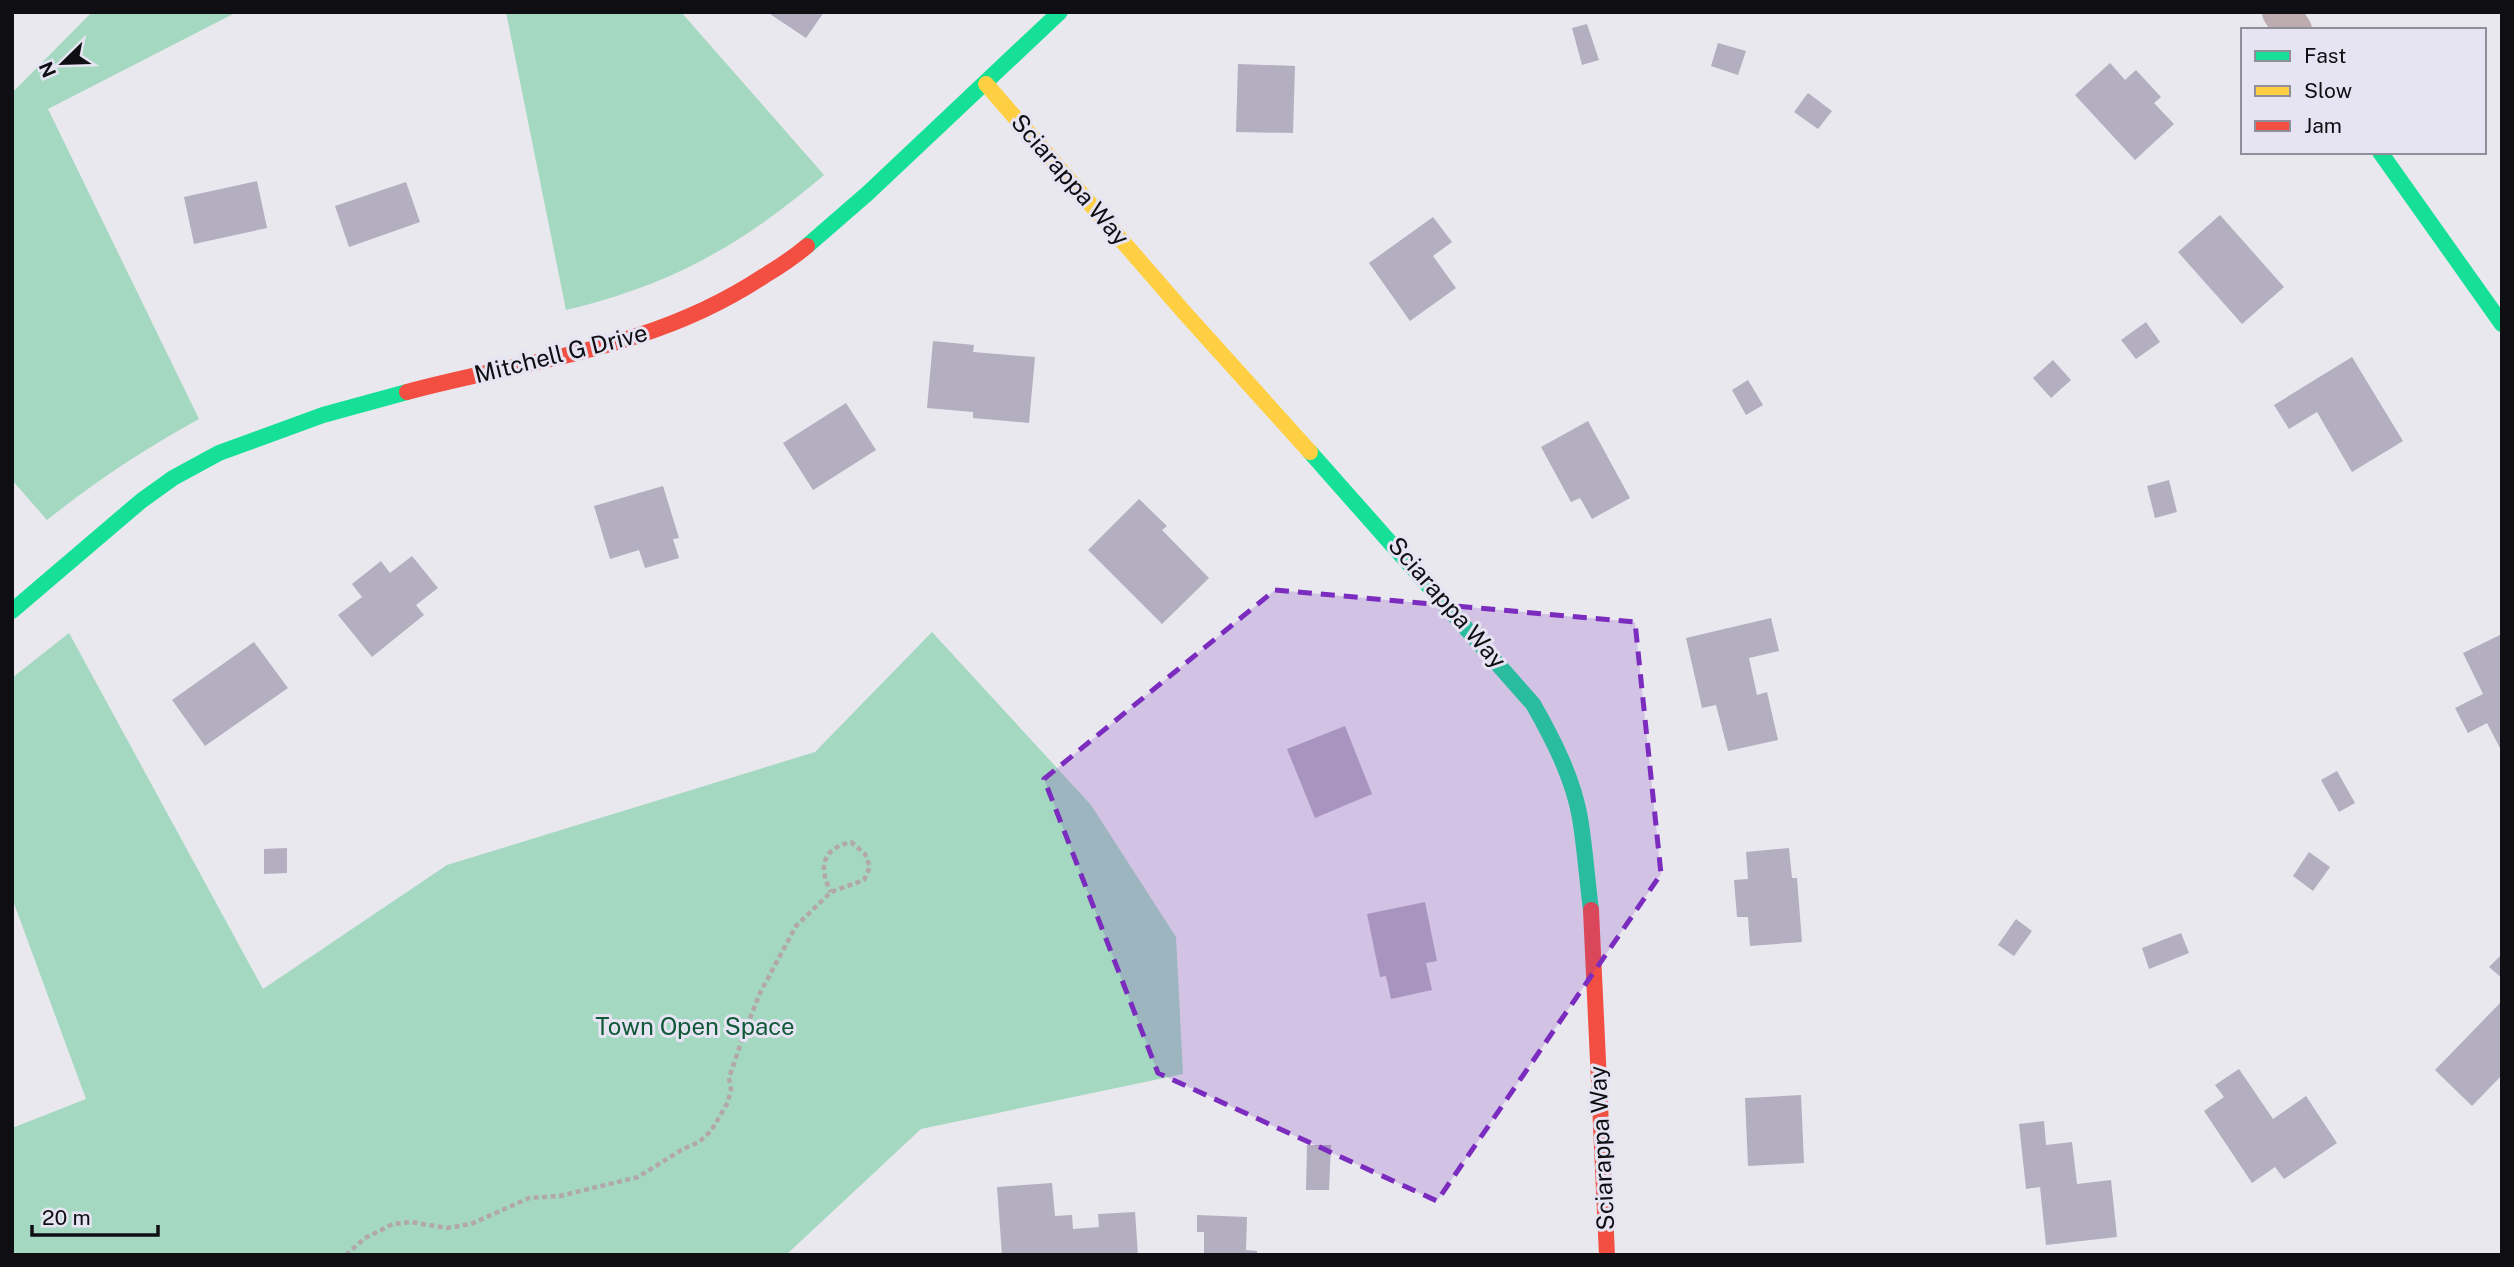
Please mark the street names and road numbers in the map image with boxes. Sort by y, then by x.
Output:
street label: Sciarappa Way [1006,108,1136,251]
street label: Mitchell G Drive [471,318,650,388]
street label: Sciarappa Way [1383,531,1513,674]
street label: Sciarappa Way [1583,1065,1619,1231]

